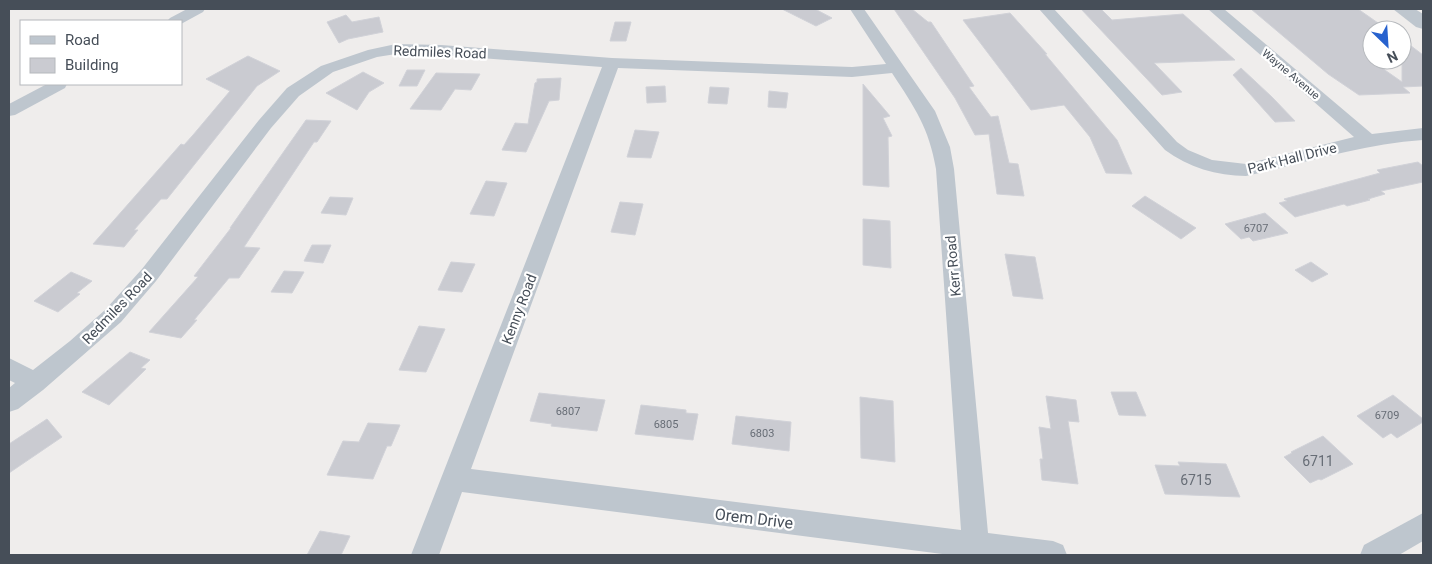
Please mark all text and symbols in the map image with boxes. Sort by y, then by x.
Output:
legend [20,20,182,85]
north arrow [1362,20,1412,70]
text: Road [65,31,99,49]
street label: Redmiles Road [393,42,487,62]
street label: Wayne Avenue [1259,46,1322,102]
text: N [1385,47,1400,66]
text: Building [65,56,119,74]
street label: Park Hall Drive [1246,139,1338,177]
house number: 6707 [1244,222,1268,235]
street label: Kerr Road [942,235,964,297]
street label: Redmiles Road [79,269,155,347]
street label: Kenny Road [498,272,540,346]
house number: 6807 [556,405,580,418]
house number: 6709 [1375,409,1399,422]
house number: 6805 [654,418,678,431]
house number: 6803 [750,427,774,440]
house number: 6711 [1302,453,1334,469]
house number: 6715 [1180,472,1212,488]
street label: Orem Drive [714,504,794,533]

